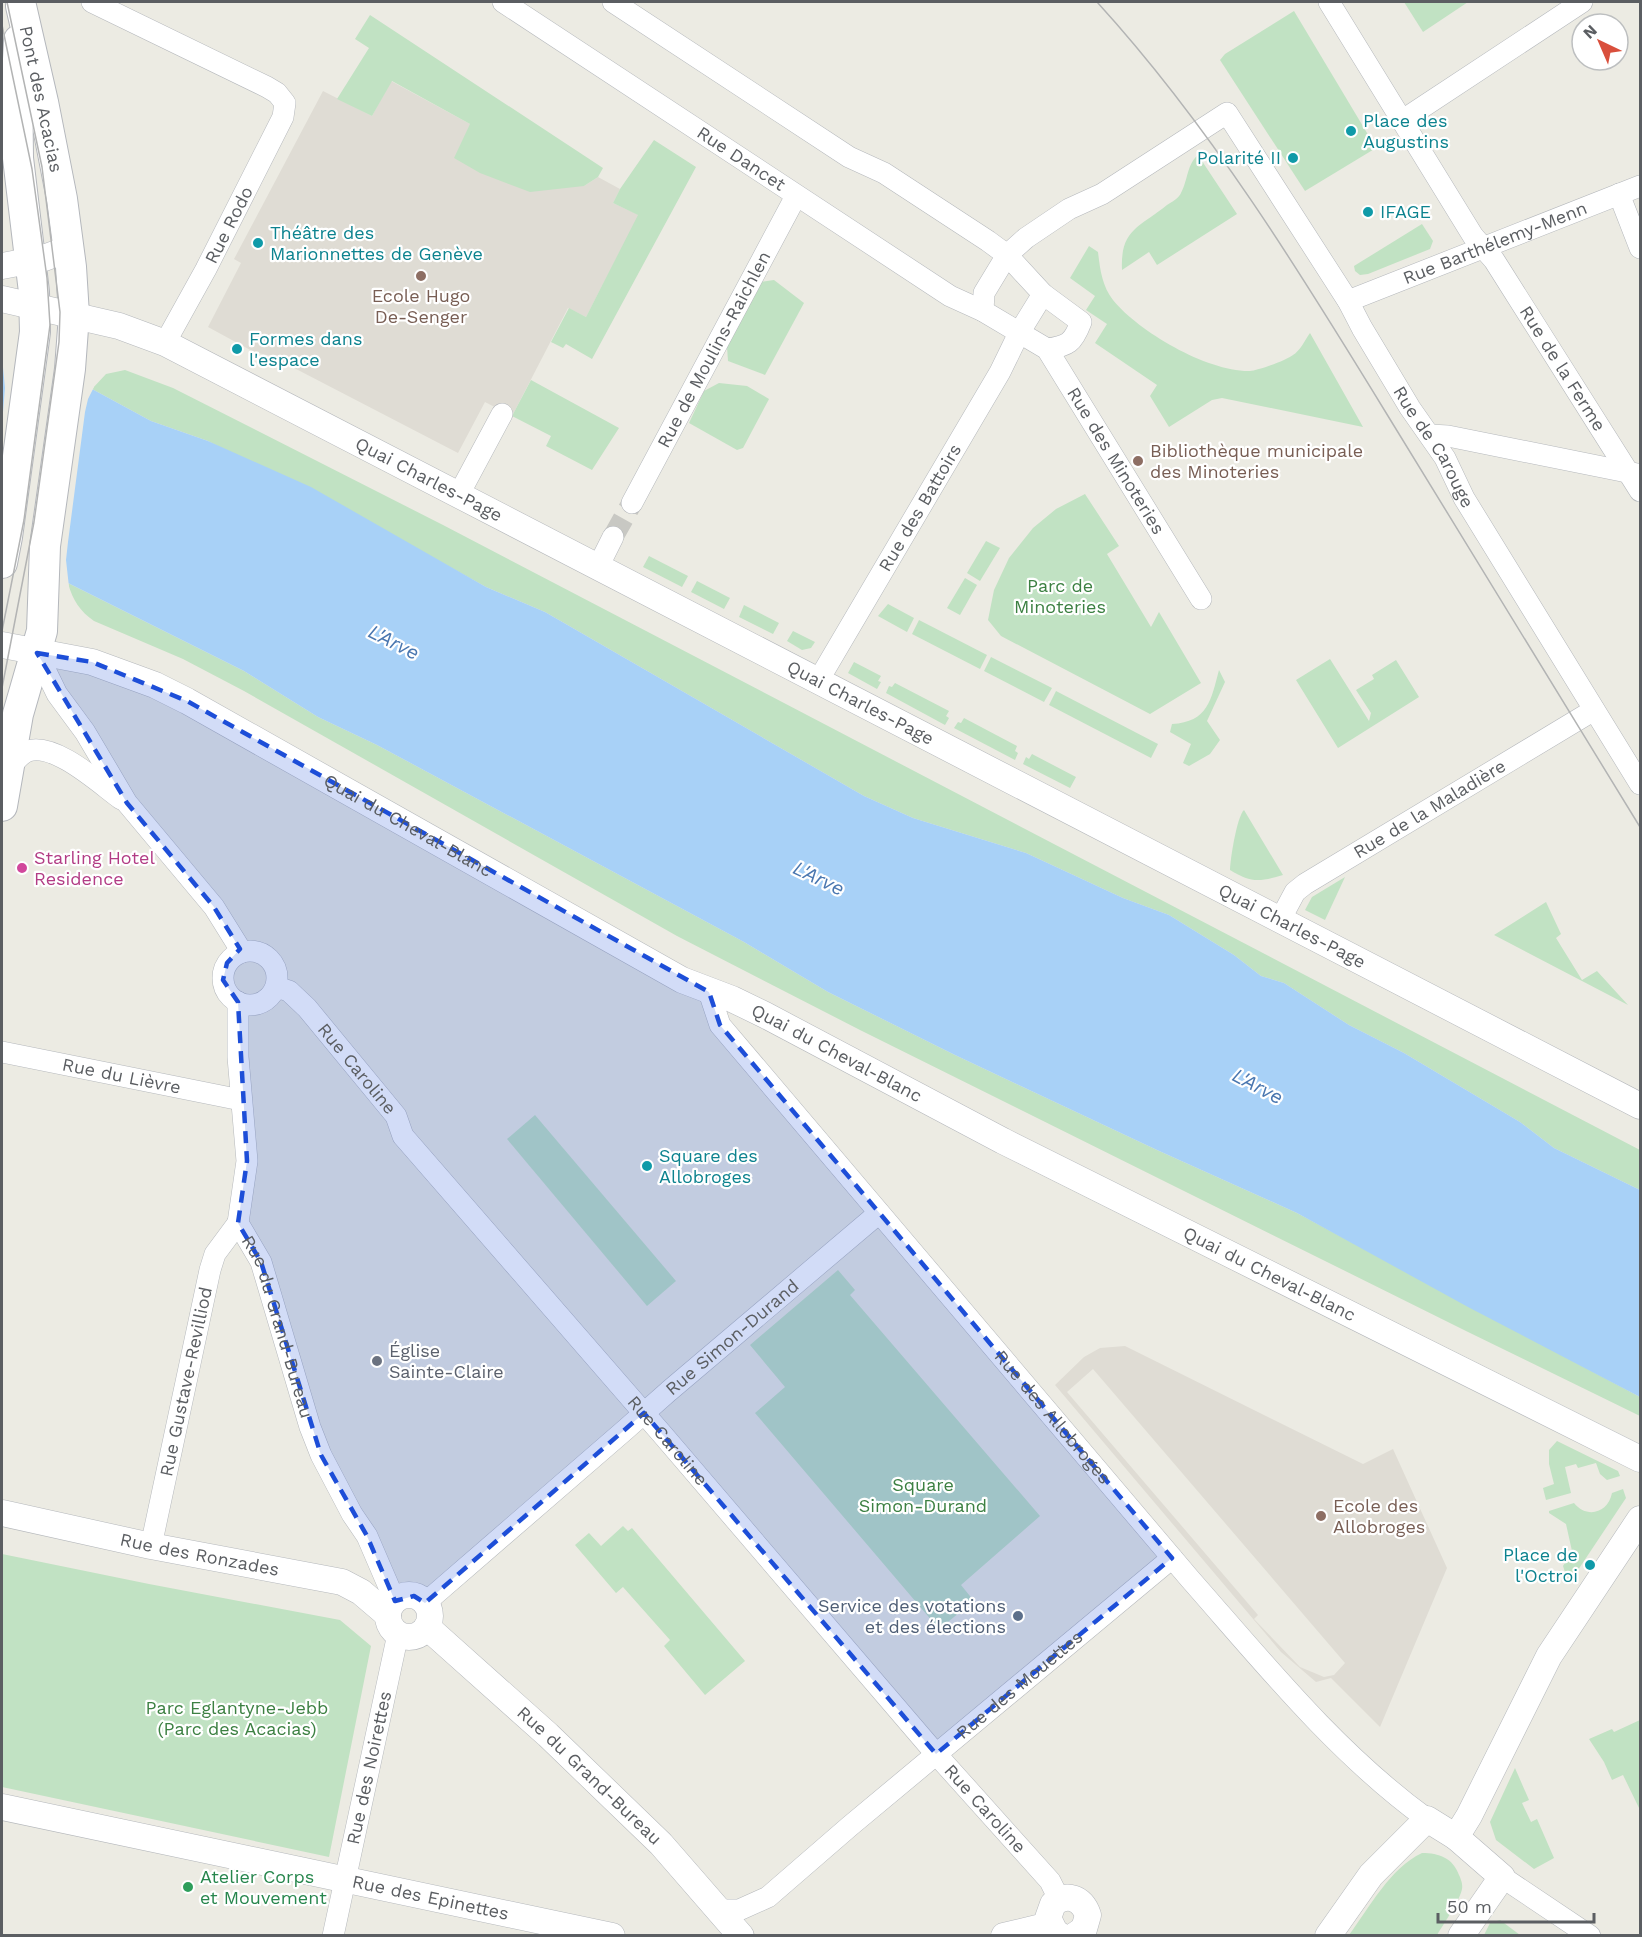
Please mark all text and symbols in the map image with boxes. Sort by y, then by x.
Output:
north arrow [1570,12,1630,72]
text: N [1579,21,1601,43]
street label: Pont des Acacias [16,24,67,174]
place label: Place des Augustins [1363,110,1449,152]
street label: Rue Dancet [693,122,790,195]
marker: Place des Augustins [1344,124,1358,138]
place label: Polarité II [1197,147,1281,168]
marker: Polarité II [1286,151,1300,165]
street label: Rue Rodo [200,183,257,267]
street label: Rue Barthélemy-Menn [1400,197,1590,288]
place label: IFAGE [1380,201,1431,222]
marker: IFAGE [1361,205,1375,219]
place label: Théâtre des Marionnettes de Genève [270,222,483,264]
marker: Théâtre des Marionnettes de Genève [251,236,265,250]
street label: Rue de Moulins-Raichlen [652,247,775,451]
marker: Ecole Hugo De-Senger [414,269,428,283]
place label: Ecole Hugo De-Senger [372,285,470,327]
street label: Rue de la Ferme [1516,302,1610,435]
place label: Formes dans l'espace [249,328,362,370]
marker: Formes dans l'espace [230,342,244,356]
street label: Rue de Carouge [1389,382,1478,512]
street label: Rue des Minoteries [1063,383,1169,538]
street label: Quai Charles-Page [352,432,506,526]
street label: Rue des Battoirs [874,440,965,575]
place label: Bibliothèque municipale des Minoteries [1150,440,1363,482]
marker: Bibliothèque municipale des Minoteries [1131,454,1145,468]
park label: Parc de Minoteries [1014,575,1106,617]
water label: L'Arve [364,619,424,665]
street label: Quai Charles-Page [784,656,938,749]
street label: Rue de la Maladière [1349,755,1509,862]
street label: Quai du Cheval-Blanc [320,769,496,881]
place label: Starling Hotel Residence [34,847,155,889]
water label: L'Arve [789,855,849,901]
marker: Starling Hotel Residence [15,861,29,875]
street label: Quai Charles-Page [1215,879,1369,972]
street label: Quai du Cheval-Blanc [748,999,926,1106]
street label: Rue Caroline [314,1019,401,1118]
street label: Rue du Lièvre [61,1053,183,1098]
water label: L'Arve [1228,1063,1288,1109]
place label: Square des Allobroges [659,1145,758,1187]
marker: Square des Allobroges [640,1159,654,1173]
street label: Quai du Cheval-Blanc [1180,1222,1359,1325]
street label: Rue du Grand-Bureau [238,1231,318,1421]
street label: Rue Simon-Durand [661,1275,803,1399]
street label: Rue Gustave-Revilliod [155,1285,216,1478]
place label: Église Sainte-Claire [389,1340,504,1382]
street label: Rue des Allobroges [991,1346,1116,1488]
marker: Église Sainte-Claire [370,1354,384,1368]
street label: Rue Caroline [624,1391,712,1490]
park label: Square Simon-Durand [859,1474,987,1516]
place label: Ecole des Allobroges [1333,1495,1425,1537]
marker: Ecole des Allobroges [1314,1509,1328,1523]
street label: Rue des Ronzades [118,1528,281,1580]
place label: Place de l'Octroi [1503,1544,1578,1586]
marker: Place de l'Octroi [1583,1558,1597,1572]
place label: Service des votations et des élections [818,1595,1006,1637]
marker: Service des votations et des élections [1011,1609,1025,1623]
street label: Rue des Mouettes [952,1626,1087,1743]
street label: Rue des Noirettes [342,1689,395,1846]
park label: Parc Eglantyne-Jebb (Parc des Acacias) [146,1697,328,1739]
street label: Rue du Grand-Bureau [513,1701,666,1849]
street label: Rue Caroline [940,1760,1031,1857]
place label: Atelier Corps et Mouvement [200,1866,327,1908]
street label: Rue des Epinettes [350,1870,511,1924]
marker: Atelier Corps et Mouvement [181,1880,195,1894]
scale bar [1438,1886,1594,1924]
text: 50 m [1447,1896,1492,1917]

